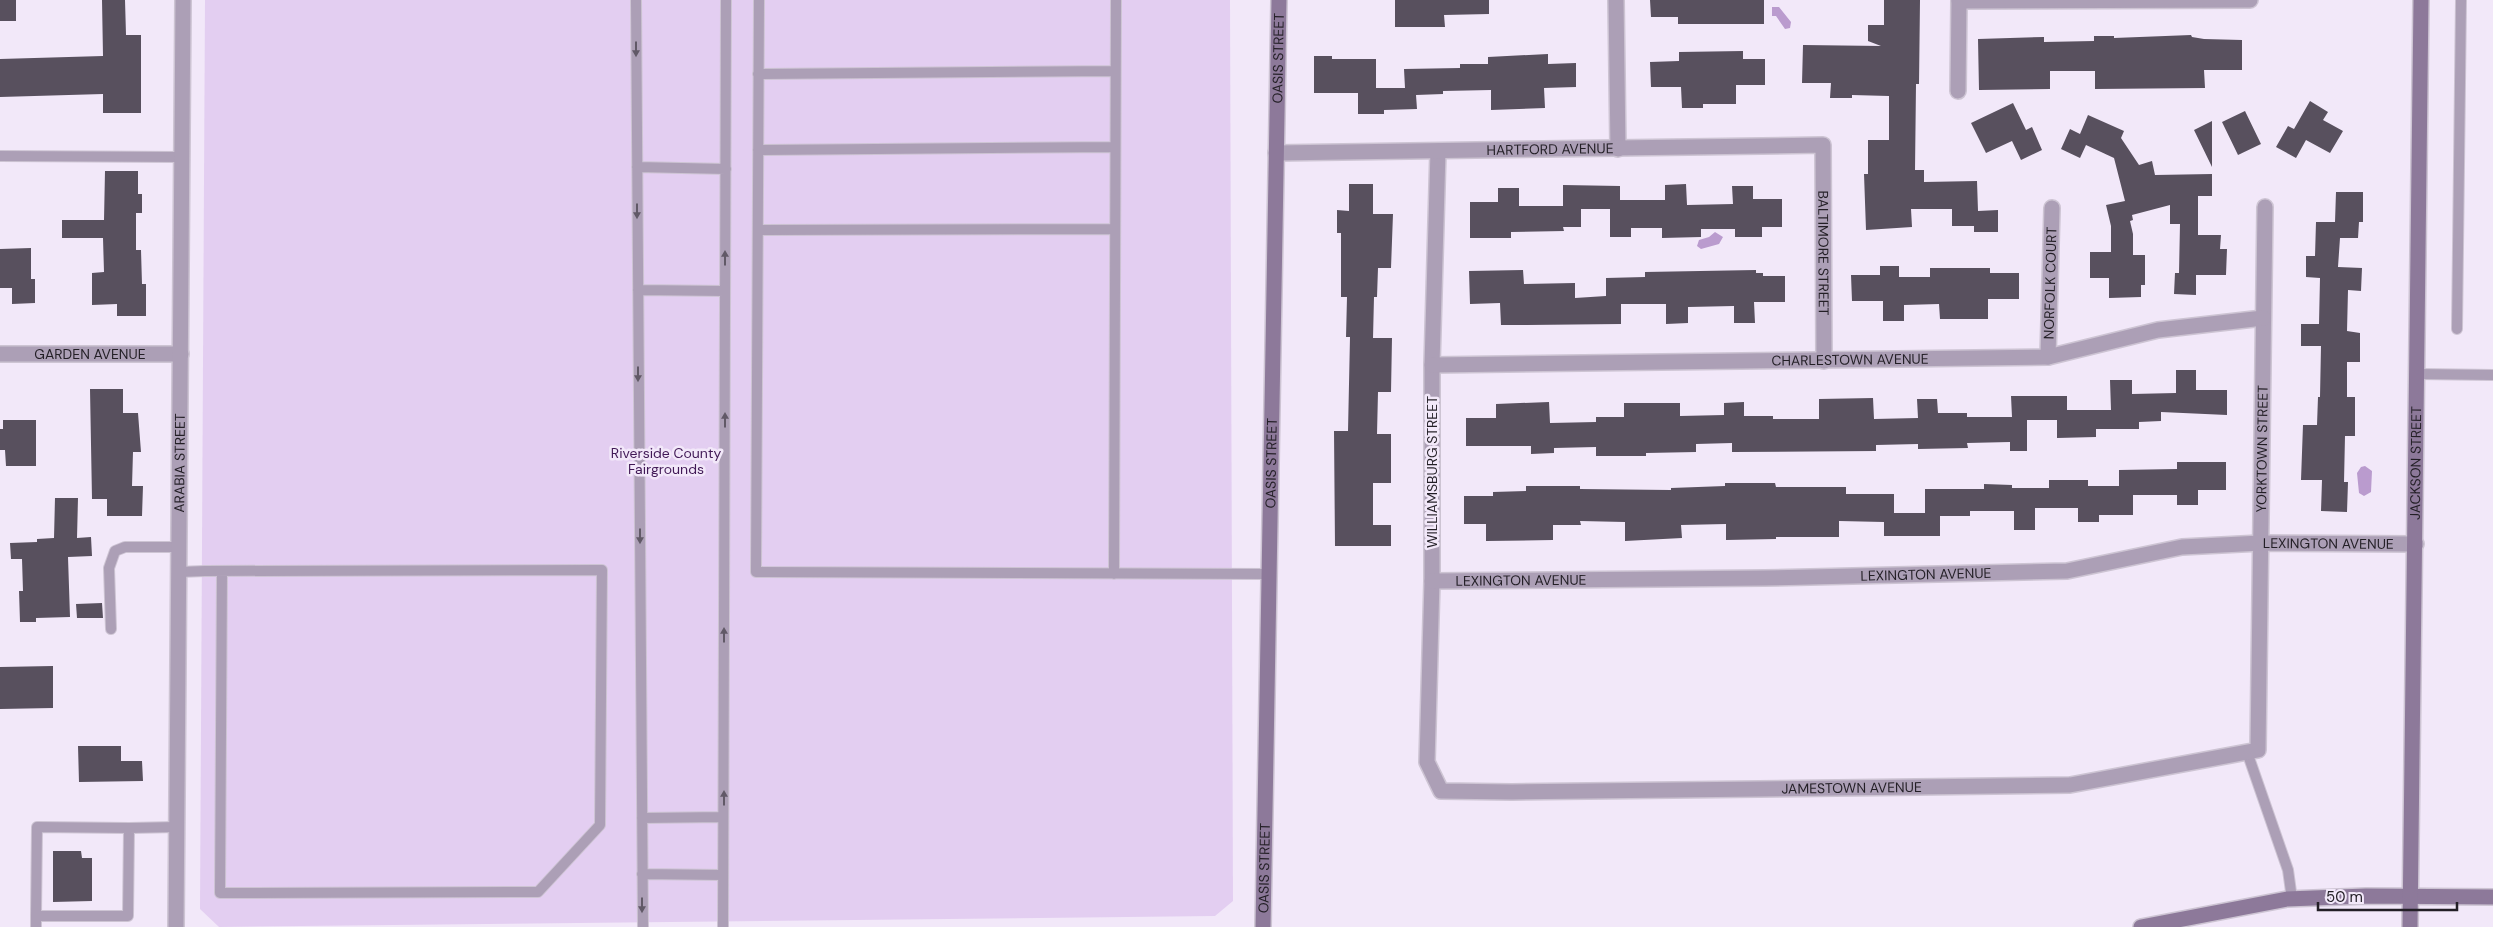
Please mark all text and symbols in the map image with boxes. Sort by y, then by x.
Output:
street label: OASIS STREET [1268,13,1288,104]
one-way arrow [632,41,640,57]
street label: HARTFORD AVENUE [1486,139,1614,159]
street label: BALTIMORE STREET [1814,190,1833,316]
one-way arrow [633,203,641,219]
street label: NORFOLK COURT [2039,226,2060,340]
one-way arrow [721,250,729,266]
street label: GARDEN AVENUE [34,345,146,363]
street label: CHARLESTOWN AVENUE [1771,350,1929,370]
one-way arrow [635,366,643,382]
street label: YORKTOWN STREET [2252,385,2272,512]
street label: WILLIAMSBURG STREET [1423,396,1441,548]
street label: JACKSON STREET [2406,406,2425,520]
one-way arrow [721,412,729,428]
street label: ARABIA STREET [170,413,189,513]
street label: OASIS STREET [1261,418,1281,508]
park label: Riverside County Fairgrounds [611,444,721,478]
one-way arrow [636,528,644,544]
street label: LEXINGTON AVENUE [2263,534,2394,553]
street label: LEXINGTON AVENUE [1860,564,1992,585]
street label: LEXINGTON AVENUE [1455,571,1587,590]
one-way arrow [720,627,728,643]
street label: JAMESTOWN AVENUE [1781,778,1922,798]
one-way arrow [720,790,728,806]
street label: OASIS STREET [1254,822,1274,913]
scale bar [2318,880,2457,912]
text: 50 m [2326,887,2363,907]
one-way arrow [638,897,646,913]

